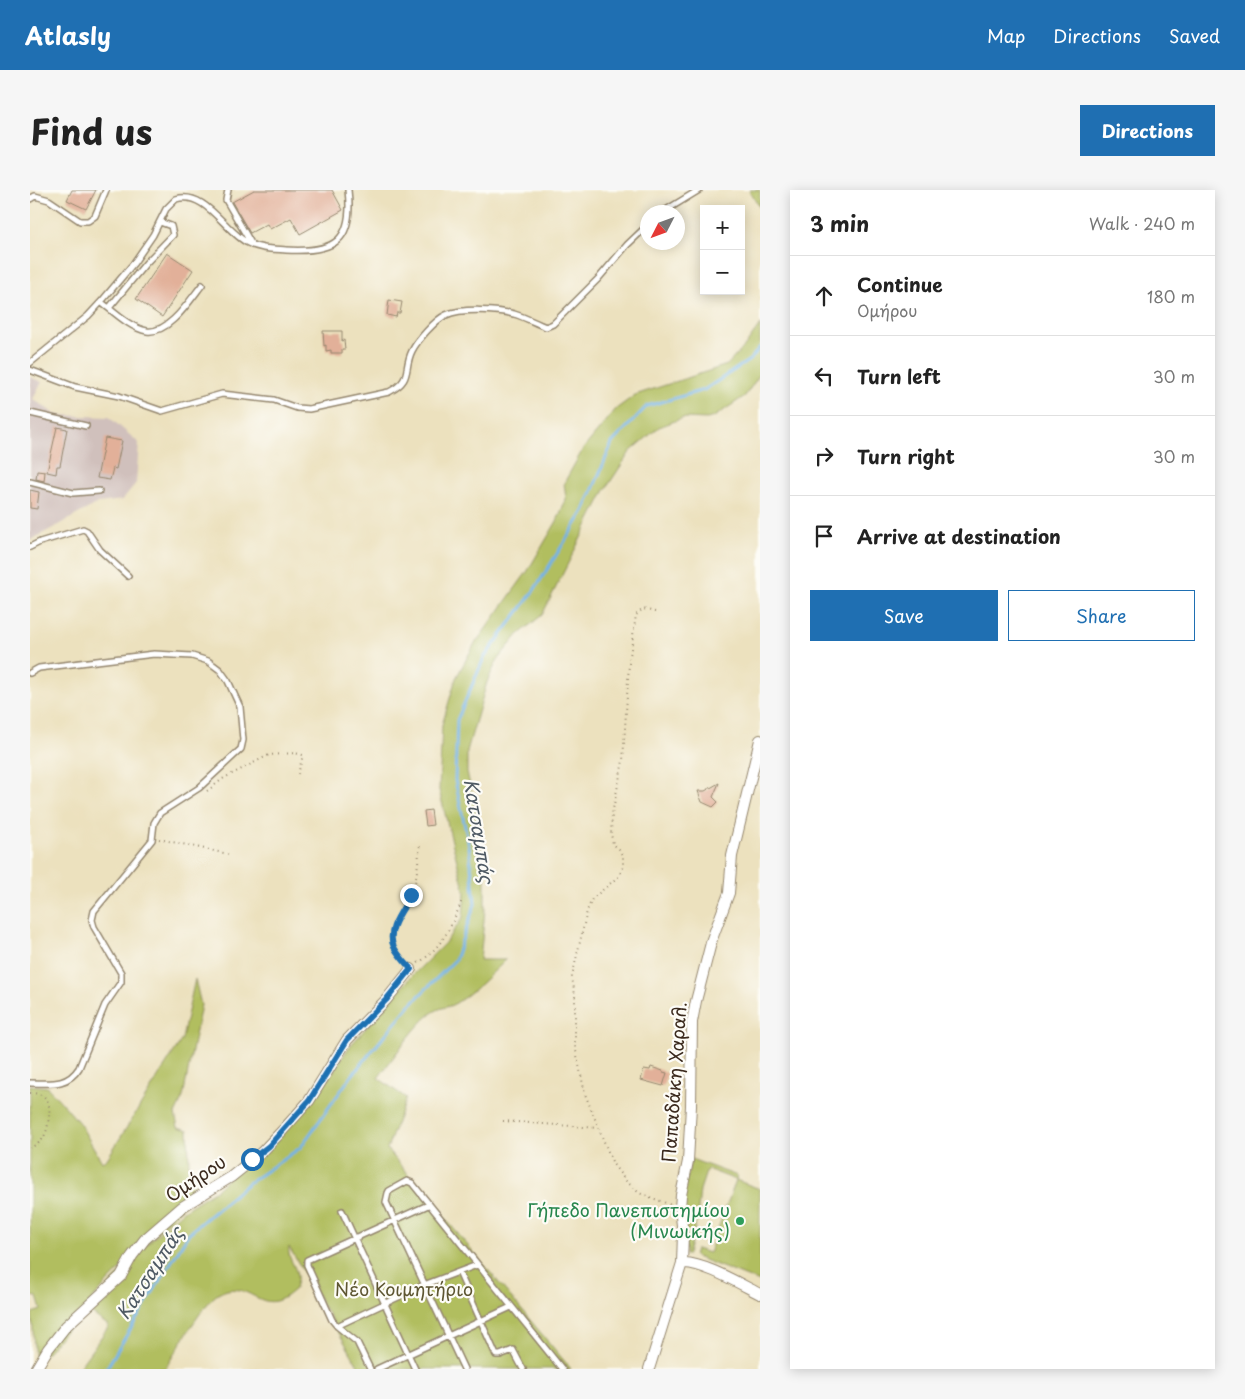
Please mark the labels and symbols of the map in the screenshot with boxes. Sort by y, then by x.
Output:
north arrow [640,205,685,250]
water label: Κατσαμπάς [458,776,502,887]
route end [400,884,423,907]
street label: Παπαδάκη Χαραλ. [654,1001,693,1163]
street label: Ομήρου [159,1148,231,1208]
route start [241,1148,264,1171]
place label: Γήπεδο Πανεπιστημίου (Μινωικής) [527,1196,730,1244]
marker: Γήπεδο Πανεπιστημίου (Μινωικής) [734,1215,746,1227]
water label: Κατσαμπάς [109,1219,191,1324]
park label: Νέο Κοιμητήριο [335,1275,473,1302]

